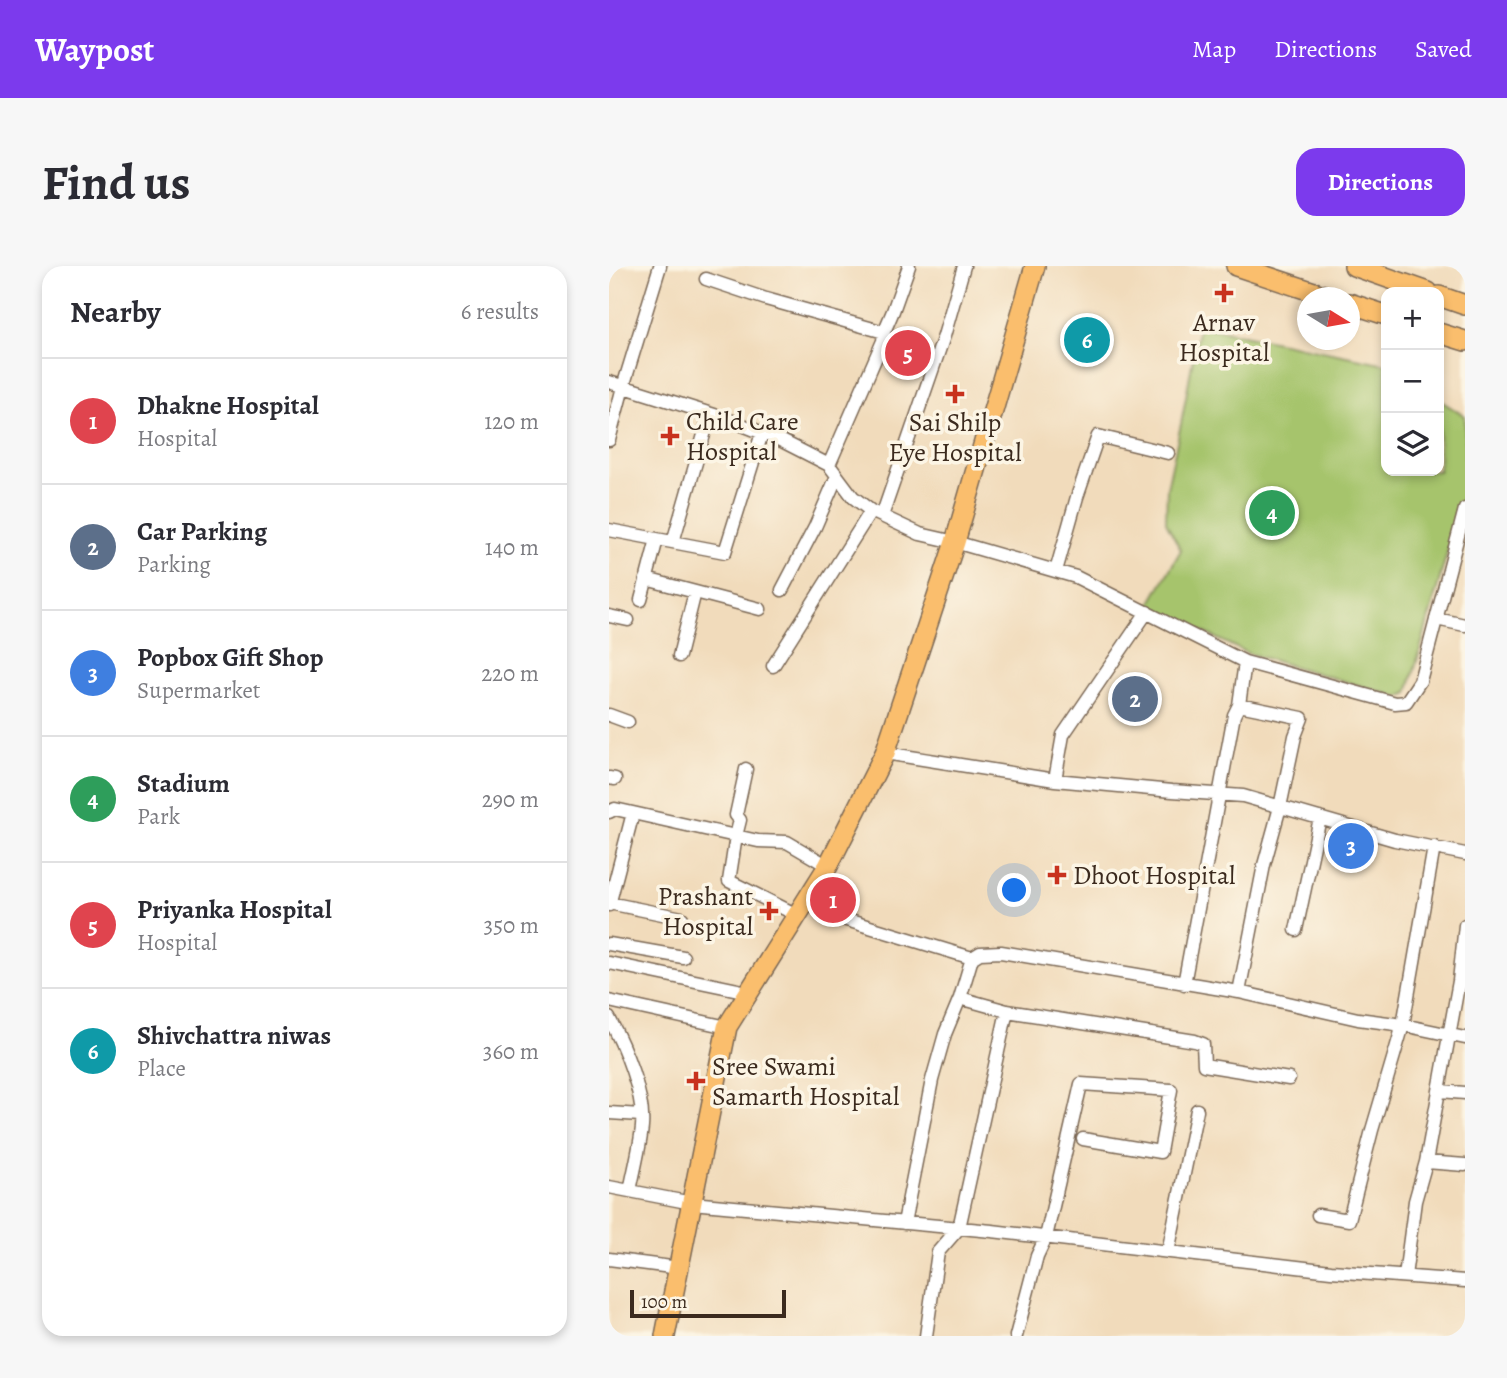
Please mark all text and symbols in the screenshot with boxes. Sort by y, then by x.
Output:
text: Waypost [35,27,154,72]
text: Map [1192,33,1236,65]
text: Directions [1274,33,1377,65]
text: Saved [1415,33,1472,65]
button: Directions [1296,148,1465,216]
text: Find us [42,149,190,216]
marker: Arnav Hospital [1214,283,1234,303]
north arrow [1297,287,1360,350]
map controls [1381,287,1444,476]
button: + [1381,287,1444,350]
text: Nearby [70,292,161,332]
text: 6 results [461,296,539,327]
place label: Arnav Hospital [1179,305,1269,370]
pin: 6 [1064,314,1110,366]
pin: 5 [885,327,931,379]
button: − [1381,350,1444,413]
marker: Sai Shilp Eye Hospital [945,384,965,404]
text: Dhakne Hospital [137,388,319,423]
place label: Child Care Hospital [686,404,799,469]
place label: Sai Shilp Eye Hospital [888,405,1022,470]
text: 1 [89,406,97,437]
text: 120 m [484,406,539,437]
button: layers [1381,413,1444,476]
text: Hospital [137,423,217,454]
marker: Child Care Hospital [660,426,680,446]
pin: 4 [1249,487,1295,539]
text: Car Parking [137,514,267,549]
text: 2 [87,532,99,563]
text: 140 m [485,532,539,563]
text: Parking [137,549,211,580]
text: Popbox Gift Shop [137,640,324,675]
text: 3 [88,658,98,689]
text: 220 m [481,658,539,689]
pin: 2 [1112,673,1158,725]
text: Supermarket [137,675,260,706]
text: Stadium [137,766,230,801]
text: 4 [88,784,98,815]
text: 290 m [482,784,539,815]
text: Park [137,801,180,832]
pin: 3 [1328,820,1374,872]
place label: Dhoot Hospital [1073,858,1235,893]
marker: Dhoot Hospital [1047,865,1067,885]
your location [997,873,1031,907]
pin: 1 [810,874,856,926]
place label: Prashant Hospital [658,879,753,944]
text: Priyanka Hospital [137,892,332,927]
marker: Prashant Hospital [759,901,779,921]
text: 5 [88,910,98,941]
text: 350 m [484,910,539,941]
text: Hospital [137,927,217,958]
text: Shivchattra niwas [137,1018,331,1053]
text: 6 [88,1036,98,1067]
text: 360 m [483,1036,539,1067]
place label: Sree Swami Samarth Hospital [712,1049,899,1114]
text: Place [137,1053,186,1084]
marker: Sree Swami Samarth Hospital [686,1071,706,1091]
scale bar [630,1287,786,1319]
text: 100 m [641,1289,687,1315]

